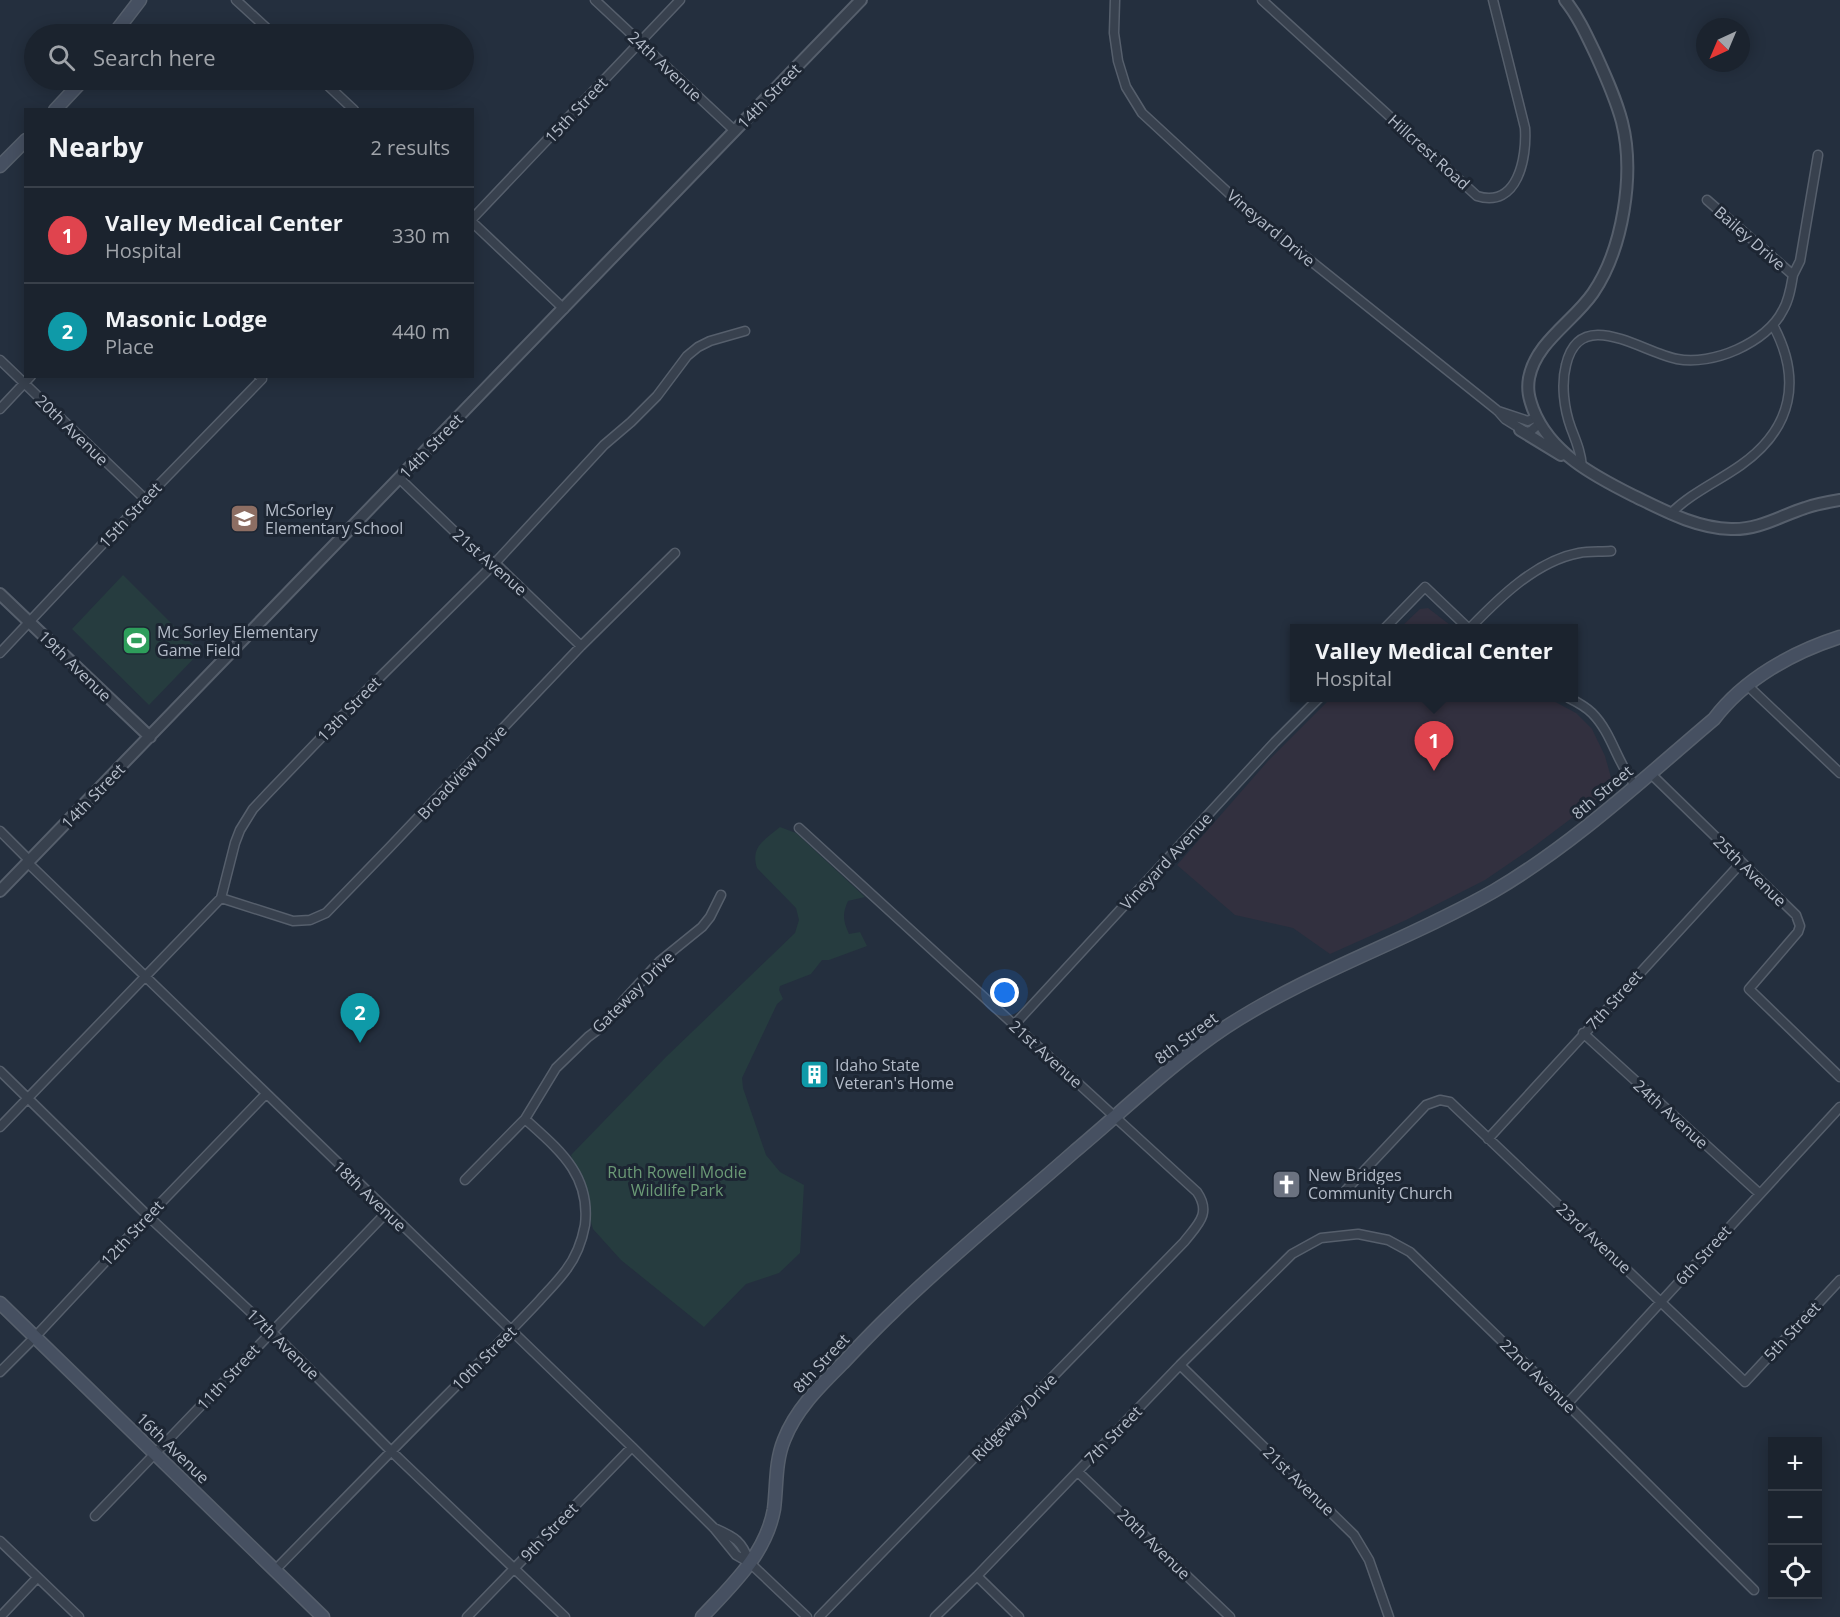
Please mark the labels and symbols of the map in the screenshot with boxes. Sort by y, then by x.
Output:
north arrow [1696,18,1750,72]
street label: 24th Avenue [623,26,707,106]
street label: 14th Street [732,58,806,133]
street label: 15th Street [540,72,612,148]
street label: Hillcrest Road [1383,109,1475,195]
street label: Vineyard Drive [1222,185,1320,271]
street label: Bailey Drive [1710,201,1790,275]
street label: 20th Avenue [31,390,113,470]
street label: 14th Street [394,408,468,483]
street label: 15th Street [94,477,166,553]
place label: McSorley Elementary School [265,499,403,539]
school or university icon: McSorley Elementary School [228,503,260,535]
street label: 21st Avenue [448,524,532,600]
place label: Mc Sorley Elementary Game Field [157,621,319,661]
sports icon: Mc Sorley Elementary Game Field [120,625,152,657]
street label: 19th Avenue [34,626,116,706]
street label: 13th Street [312,671,386,746]
street label: Broadview Drive [412,720,512,824]
pin: 1 [1414,722,1454,771]
street label: 14th Street [56,758,130,833]
street label: 8th Street [1567,760,1637,824]
street label: Vineyard Avenue [1115,808,1217,914]
street label: 25th Avenue [1709,831,1791,911]
street label: Gateway Drive [587,946,679,1038]
street label: 7th Street [1581,965,1647,1035]
your location [990,978,1019,1007]
pin: 2 [340,994,380,1043]
street label: 8th Street [1150,1007,1222,1069]
street label: 21st Avenue [1005,1015,1087,1093]
place label: Idaho State Veteran's Home [835,1054,954,1094]
building icon: Idaho State Veteran's Home [798,1058,830,1090]
street label: 24th Avenue [1629,1074,1713,1154]
street label: 18th Avenue [329,1156,411,1236]
park label: Ruth Rowell Modie Wildlife Park [607,1161,747,1201]
place label: New Bridges Community Church [1308,1164,1453,1204]
church icon: New Bridges Community Church [1271,1168,1303,1200]
street label: 12th Street [96,1195,168,1271]
street label: 23rd Avenue [1552,1198,1636,1278]
street label: 6th Street [1670,1220,1736,1290]
street label: 5th Street [1759,1296,1825,1365]
street label: 17th Avenue [242,1304,324,1384]
street label: 10th Street [447,1321,521,1395]
street label: 8th Street [788,1328,854,1397]
street label: 22nd Avenue [1495,1334,1581,1418]
street label: 11th Street [192,1339,264,1415]
street label: Ridgeway Drive [966,1368,1062,1466]
street label: 7th Street [1080,1401,1147,1469]
street label: 16th Avenue [132,1408,214,1488]
street label: 21st Avenue [1258,1441,1340,1521]
street label: 9th Street [516,1498,583,1566]
street label: 20th Avenue [1113,1504,1195,1584]

